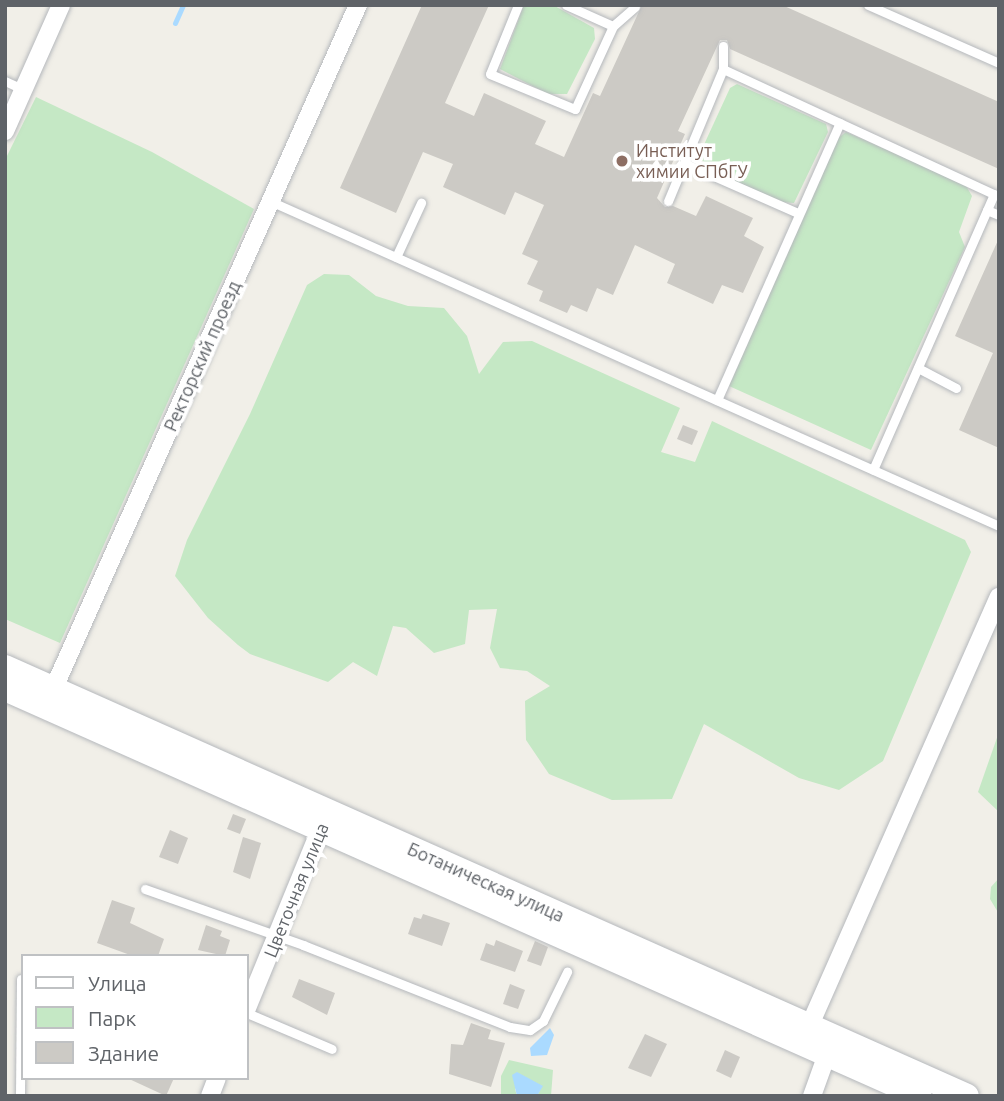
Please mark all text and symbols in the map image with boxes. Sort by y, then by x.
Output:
place label: Институт химии СПбГУ [636,140,748,182]
marker: Институт химии СПбГУ [614,153,630,169]
street label: Ректорский проезд [159,277,245,435]
street label: Цветочная улица [259,820,333,960]
street label: Ботаническая улица [404,838,568,926]
legend [21,954,248,1080]
text: Улица [88,971,146,995]
text: Парк [88,1006,136,1030]
text: Здание [88,1041,159,1065]

